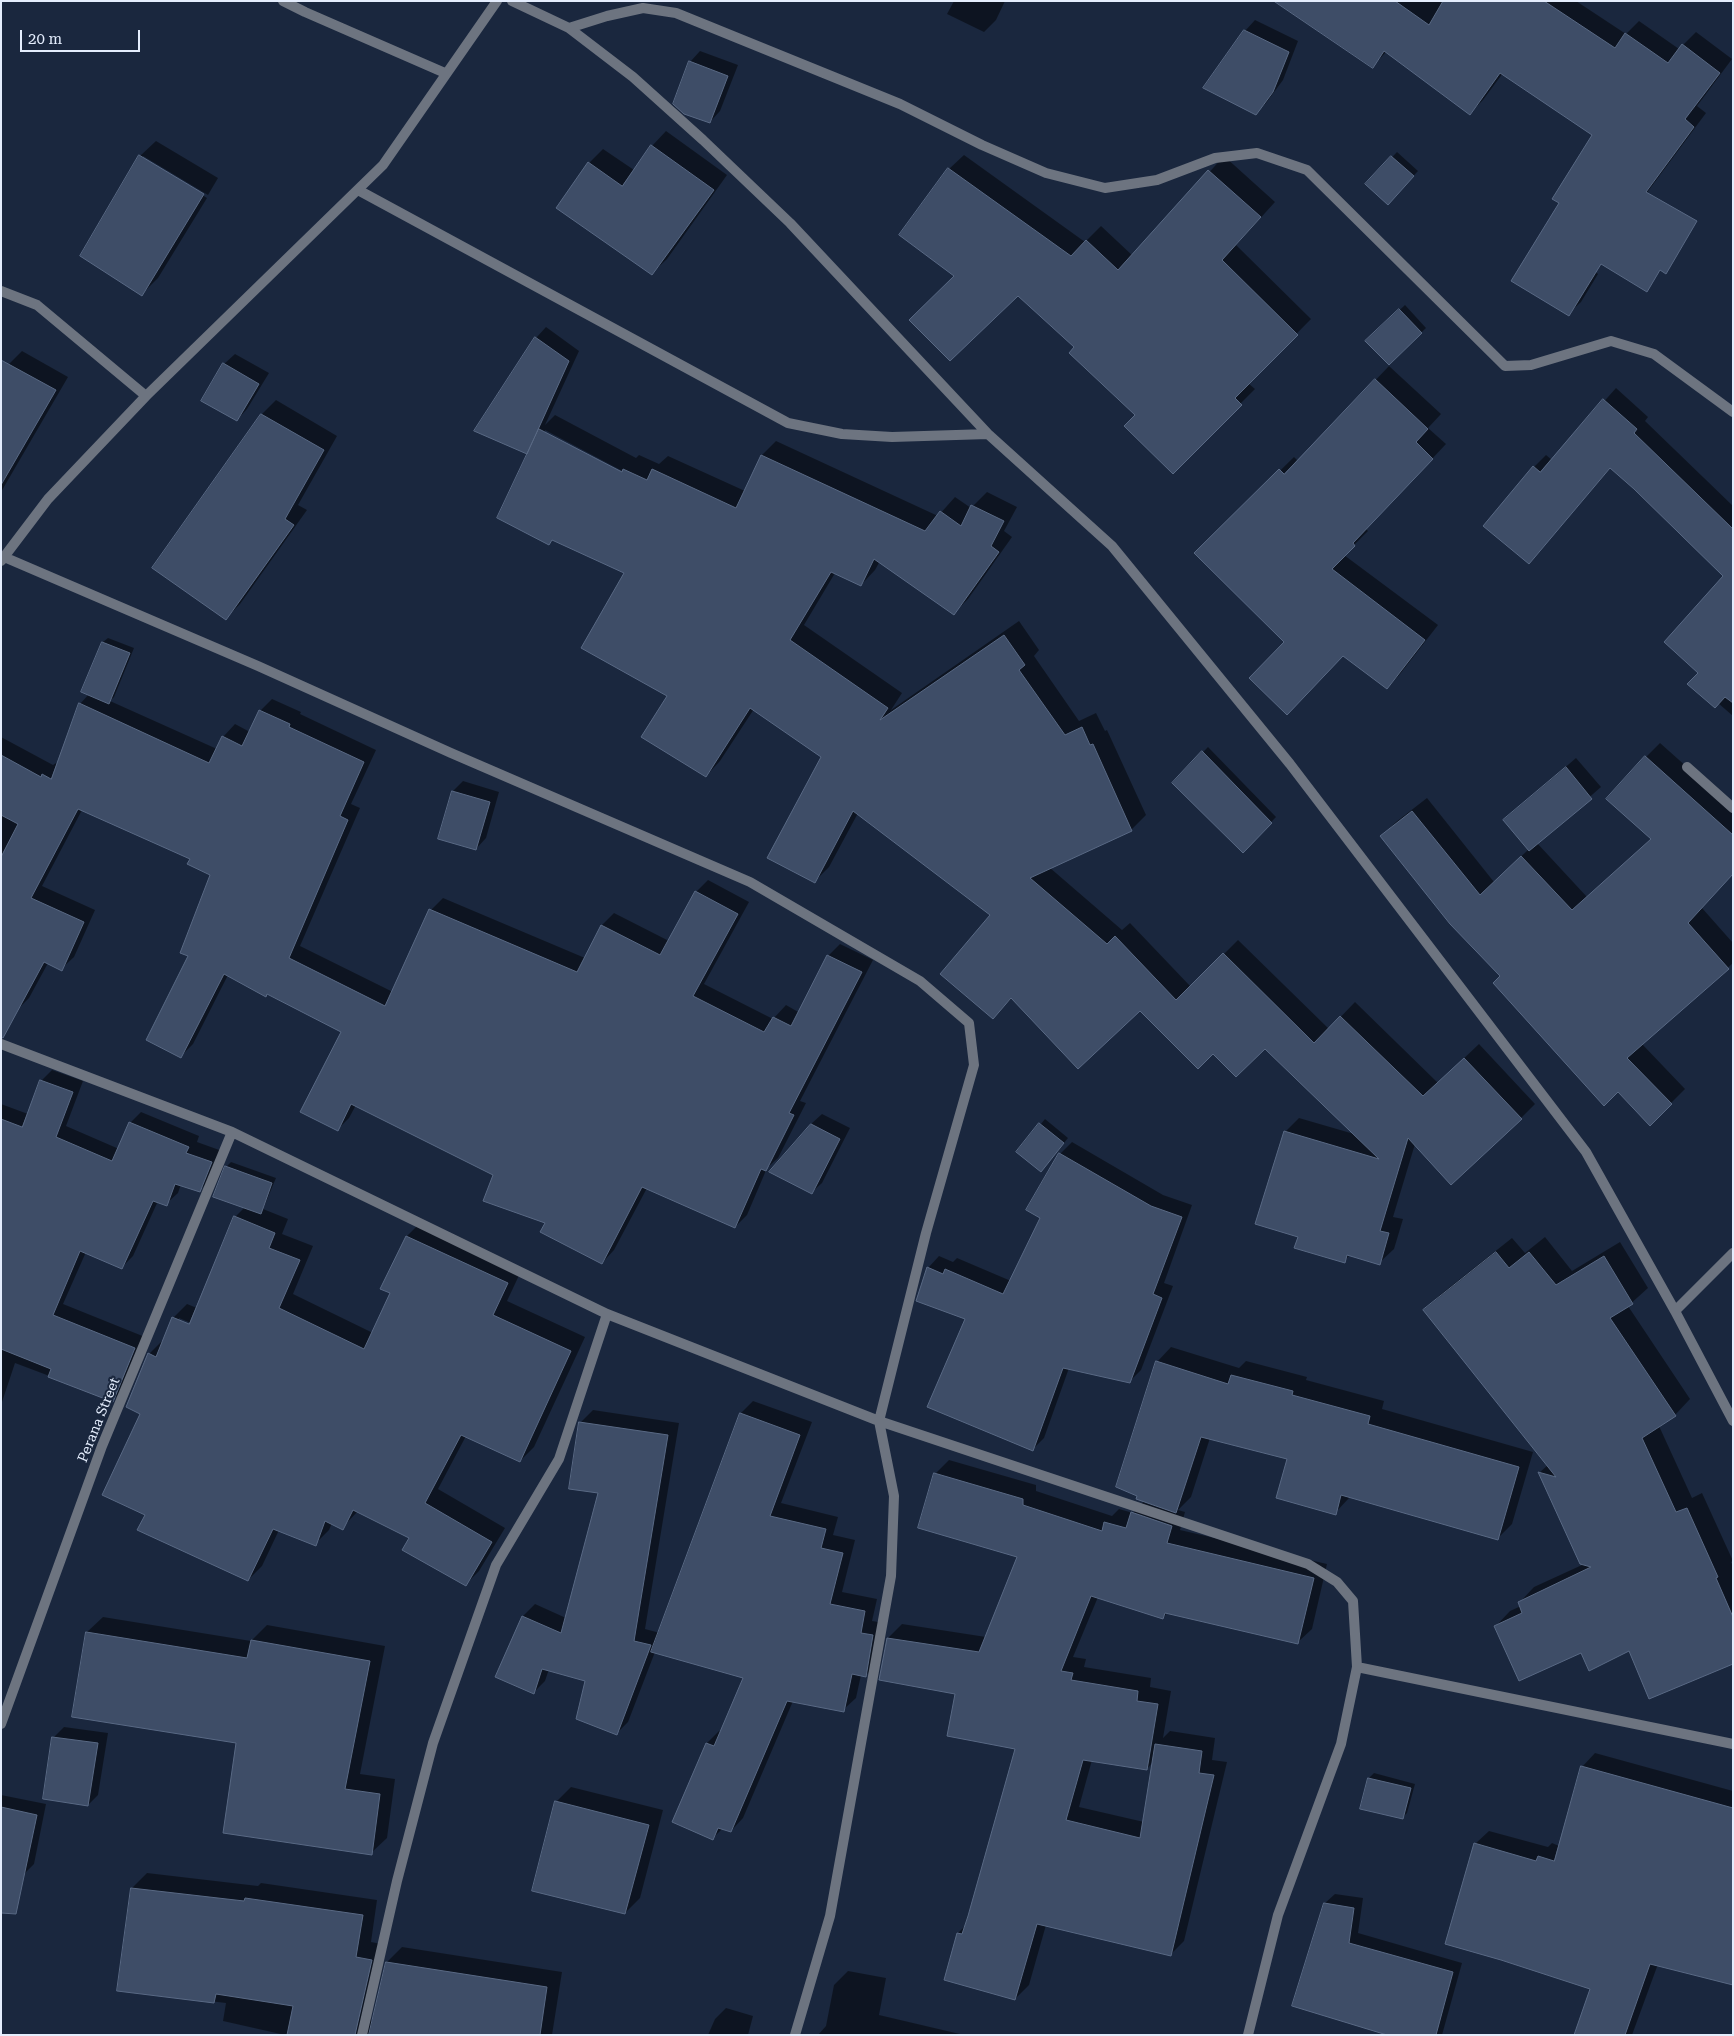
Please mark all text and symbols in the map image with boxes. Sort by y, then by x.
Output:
scale bar [22,20,142,52]
text: 20 m [28,30,62,48]
street label: Perana Street [74,1375,124,1465]

